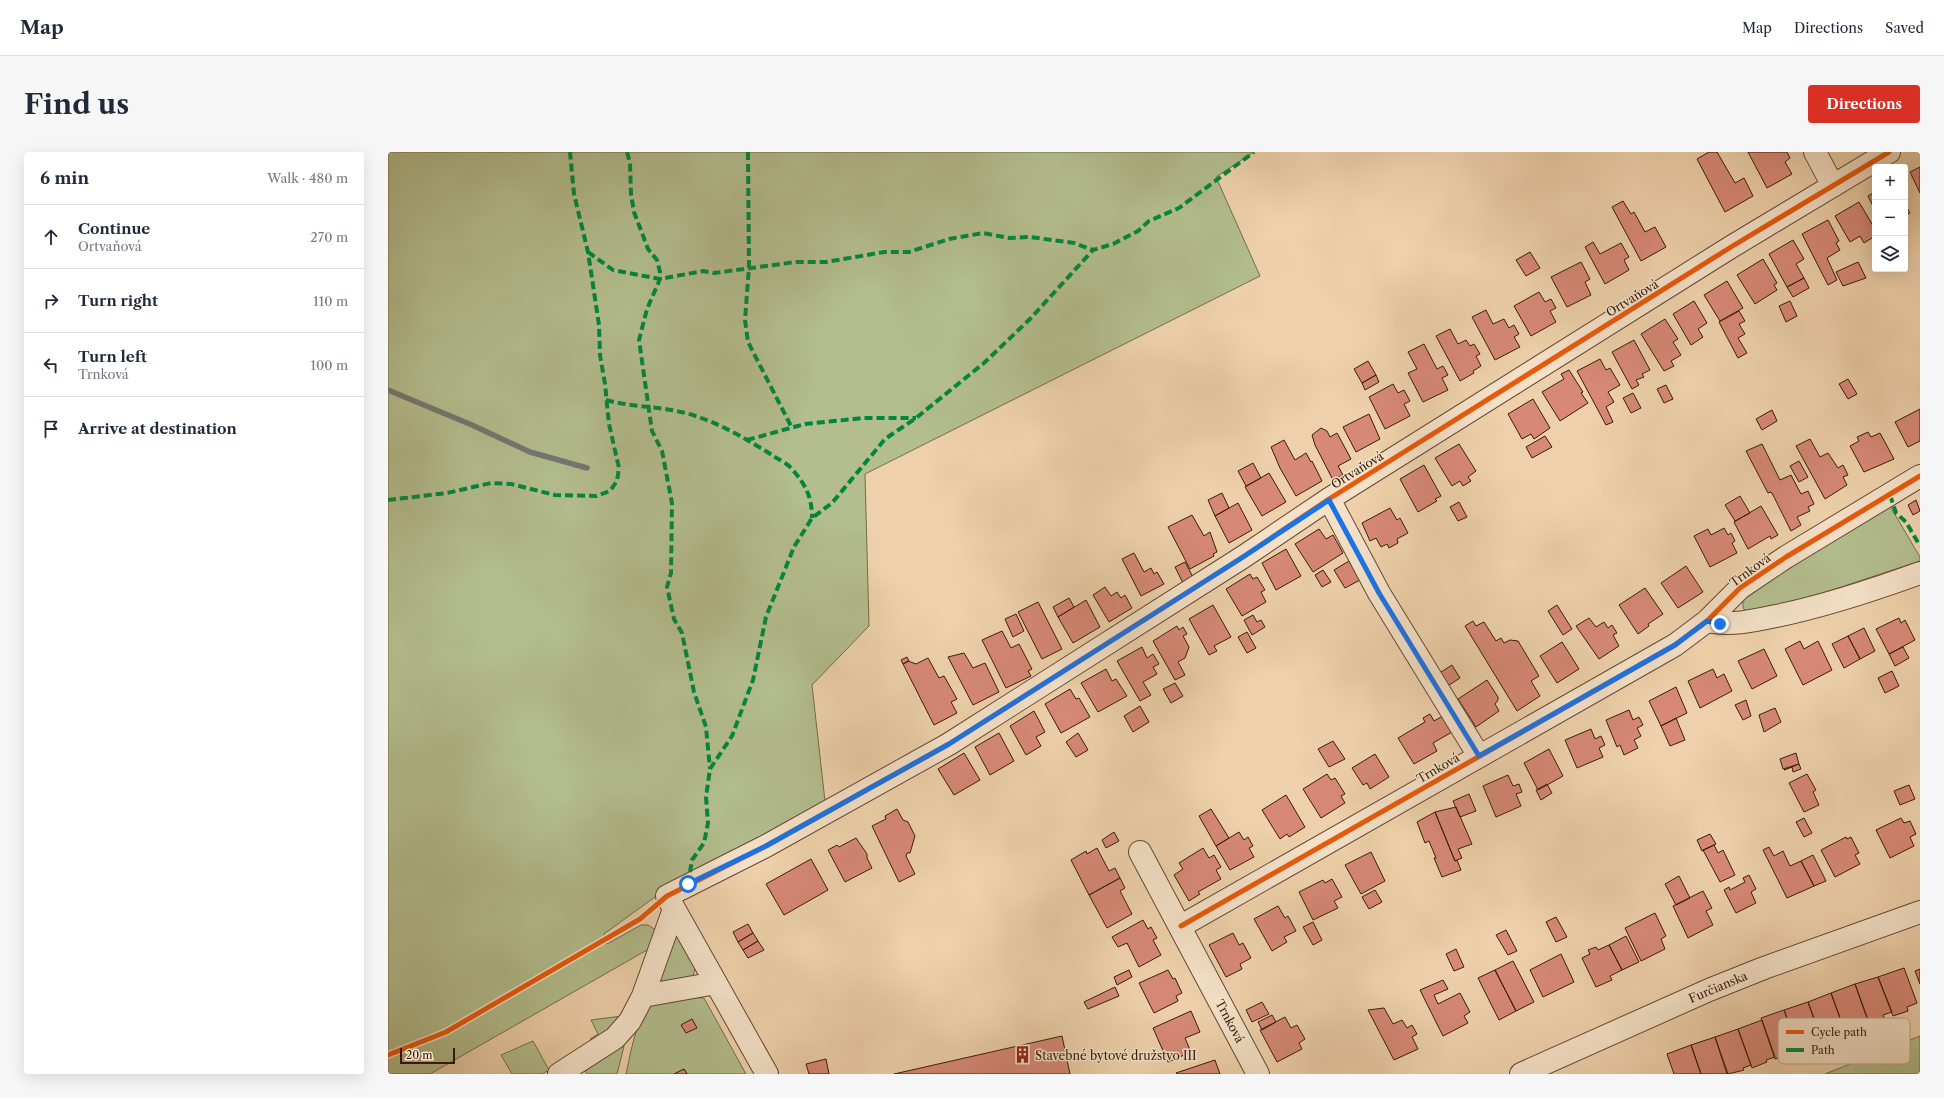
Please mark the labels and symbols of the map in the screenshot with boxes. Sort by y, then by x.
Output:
street label: Ortvaňová [1603,276,1661,320]
street label: Ortvaňová [1328,448,1386,492]
street label: Trnková [1727,550,1774,590]
route end [1711,615,1729,633]
street label: Trnková [1414,749,1463,786]
route start [679,875,697,893]
street label: Furčianska [1686,968,1750,1006]
street label: Trnková [1212,997,1248,1046]
legend [1778,1018,1910,1064]
text: Cycle path [1811,1025,1867,1039]
text: Path [1811,1043,1835,1057]
building icon: Stavebné bytové družstvo III [1012,1045,1032,1065]
scale bar [400,1046,455,1065]
place label: Stavebné bytové družstvo III [1035,1048,1197,1063]

